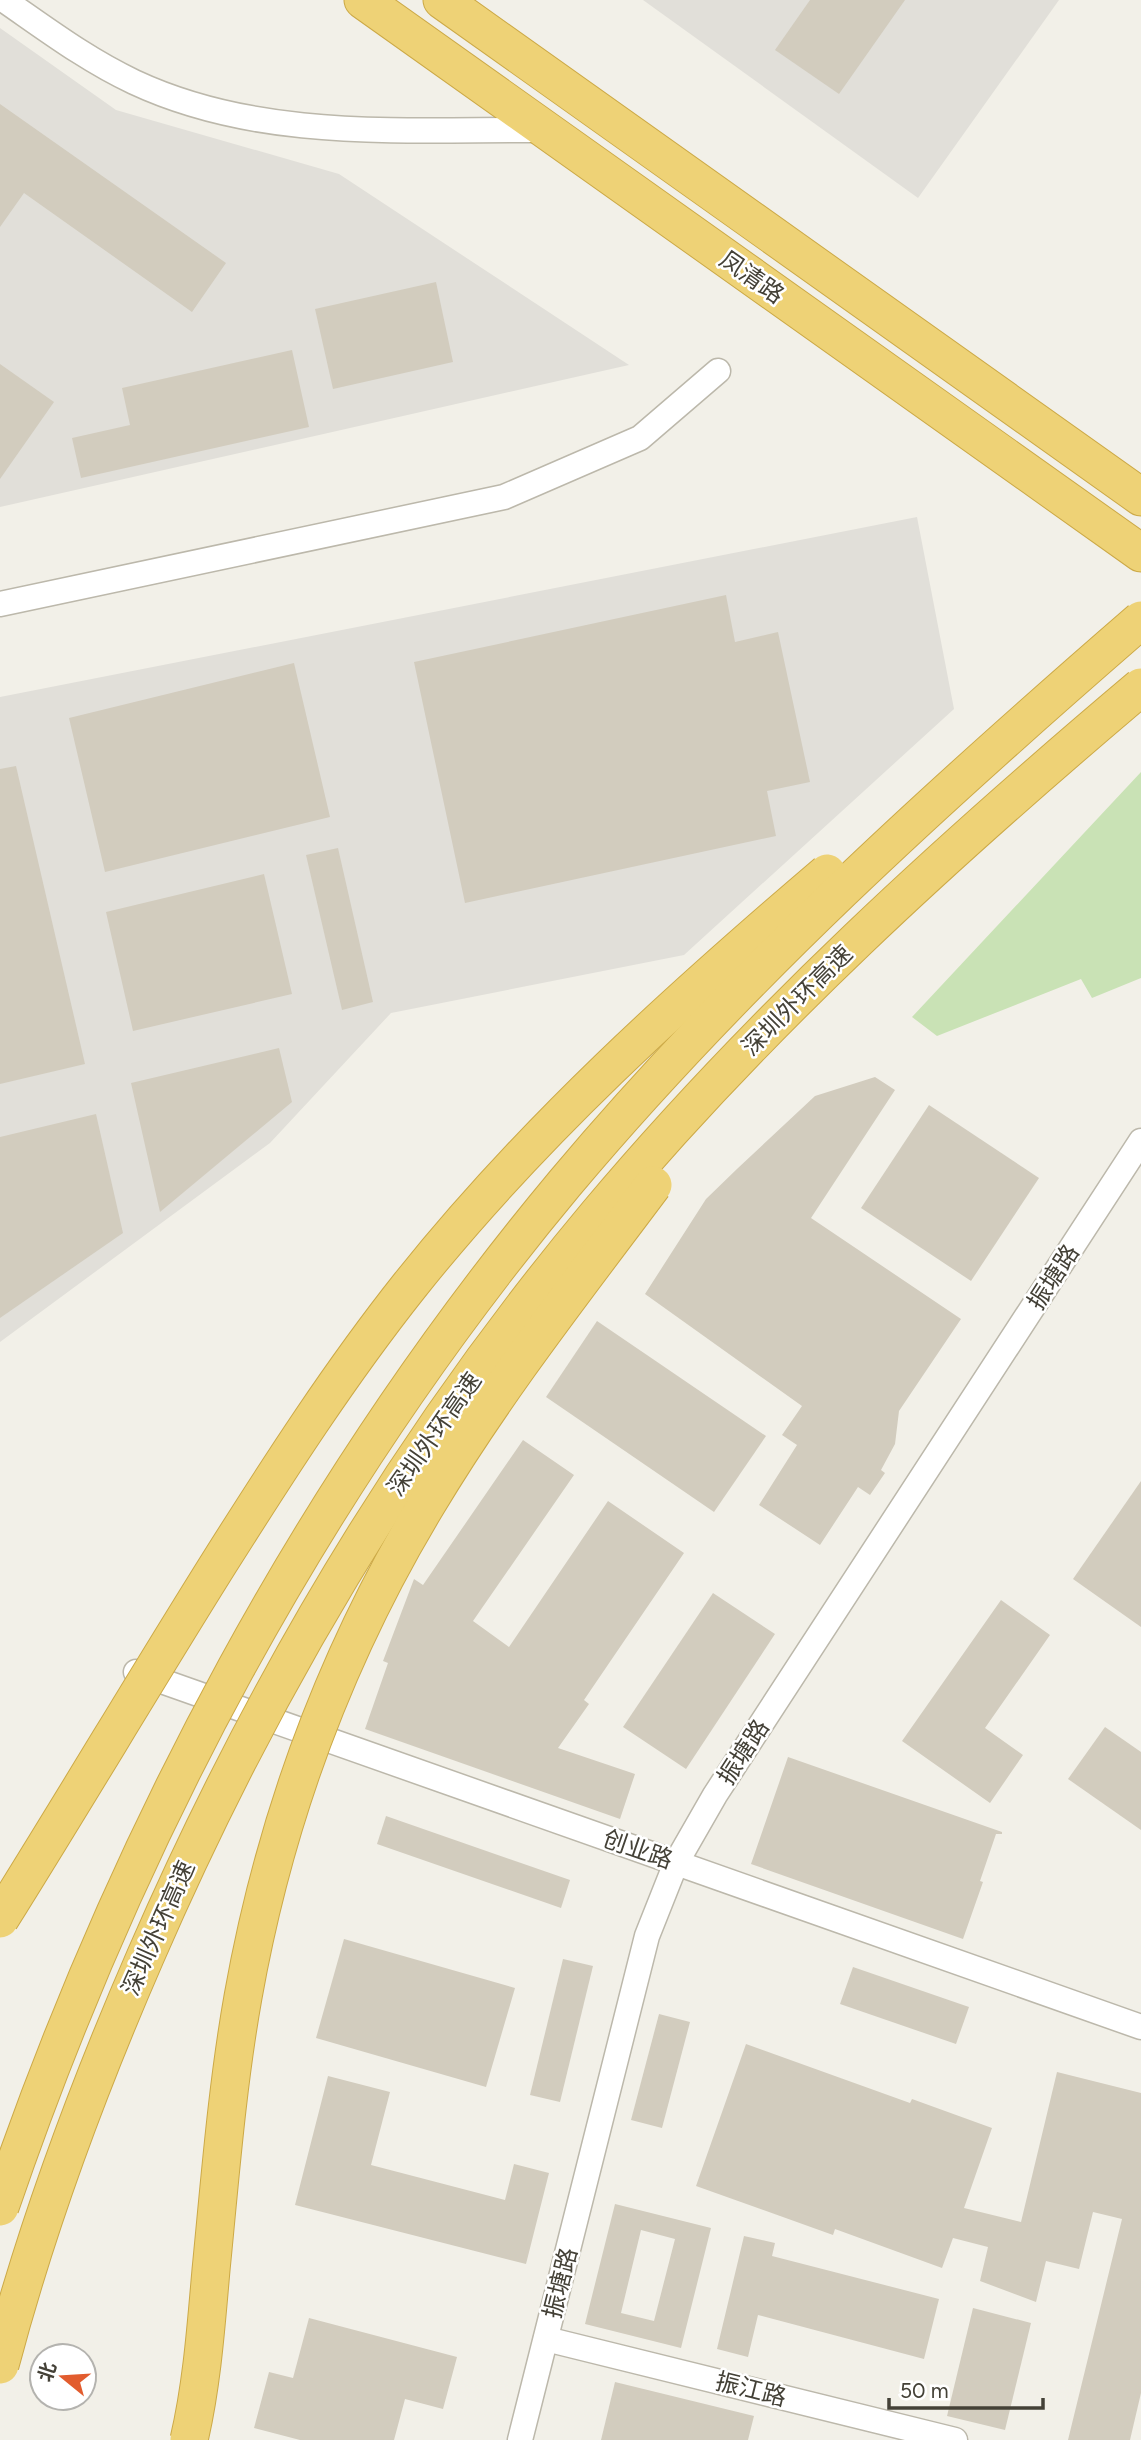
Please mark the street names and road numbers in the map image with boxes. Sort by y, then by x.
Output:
street label: 凤清路 [714,244,790,310]
street label: 深圳外环高速 [736,939,858,1061]
street label: 振塘路 [1021,1239,1085,1315]
street label: 深圳外环高速 [381,1367,487,1501]
street label: 振塘路 [711,1714,775,1790]
street label: 创业路 [599,1824,677,1874]
street label: 深圳外环高速 [115,1856,201,2000]
street label: 振塘路 [537,2245,583,2321]
street label: 振江路 [713,2366,789,2412]

